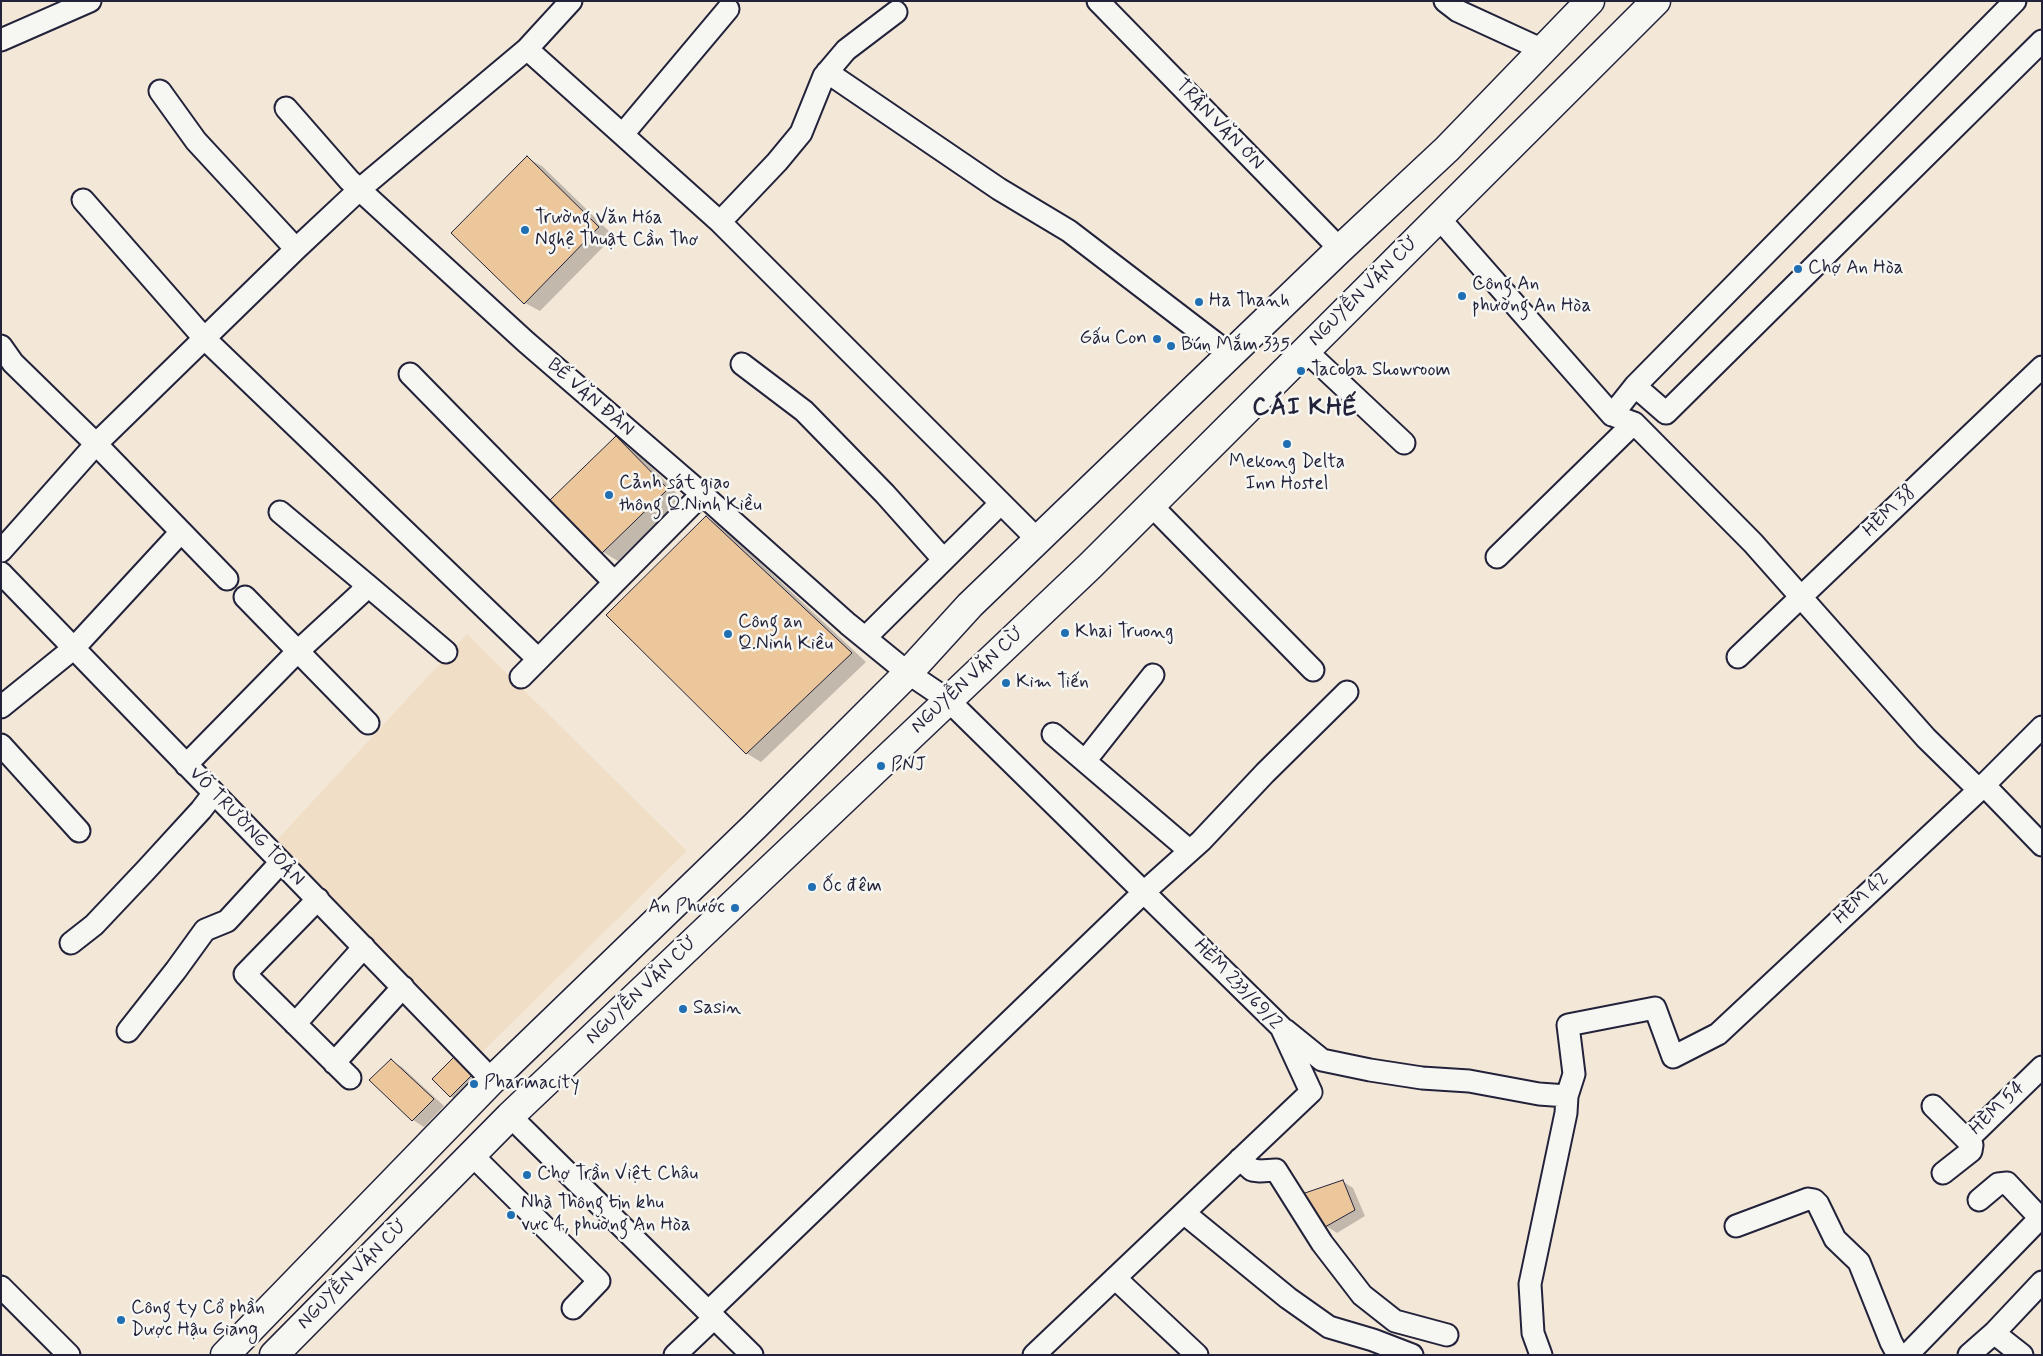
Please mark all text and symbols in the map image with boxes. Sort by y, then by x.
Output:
street label: TRẦN VĂN ƠN [1170,75,1268,175]
place label: Trường Văn Hóa Nghệ Thuật Cần Thơ [535,208,698,252]
marker: Trường Văn Hóa Nghệ Thuật Cần Thơ [519,224,531,236]
street label: NGUYỄN VĂN CỪ [1304,232,1424,352]
place label: Chợ An Hòa [1808,258,1904,280]
marker: Chợ An Hòa [1792,263,1804,275]
place label: Công An phường An Hòa [1472,274,1591,318]
marker: Công An phường An Hòa [1456,290,1468,302]
place label: Ha Thanh [1209,291,1290,313]
marker: Ha Thanh [1193,296,1205,308]
place label: Gấu Con [1080,328,1147,350]
marker: Gấu Con [1151,333,1163,345]
place label: Bún Mắm 335 [1181,335,1290,357]
marker: Bún Mắm 335 [1165,340,1177,352]
street label: BẾ VĂN ĐÀN [542,354,638,442]
place label: Tacoba Showroom [1311,360,1451,382]
marker: Tacoba Showroom [1295,365,1307,377]
district label: CÁI KHẾ [1253,395,1357,423]
marker: Mekong Delta Inn Hostel [1281,438,1293,450]
place label: Mekong Delta Inn Hostel [1229,452,1345,496]
place label: Cảnh sát giao thông Q.Ninh Kiều [619,473,762,517]
street label: HÈM 38 [1859,481,1921,543]
marker: Cảnh sát giao thông Q.Ninh Kiều [603,489,615,501]
place label: Công an Q.Ninh Kiều [738,612,833,656]
place label: Khai Truong [1075,622,1173,644]
street label: NGUYỄN VĂN CỪ [907,623,1029,739]
marker: Khai Truong [1059,627,1071,639]
marker: Công an Q.Ninh Kiều [722,628,734,640]
place label: Kim Tiến [1016,672,1089,694]
marker: Kim Tiến [1000,677,1012,689]
place label: PNJ [891,755,926,777]
marker: PNJ [875,760,887,772]
street label: VÕ TRƯỜNG TOẢN [183,763,309,891]
street label: HÈM 42 [1830,868,1894,930]
place label: Ốc đêm [822,876,882,898]
marker: Ốc đêm [806,881,818,893]
place label: An Phước [648,897,725,919]
marker: An Phước [729,902,741,914]
street label: NGUYỄN VĂN CỪ [582,932,702,1050]
street label: HẺM 233/69/2 [1188,935,1286,1035]
place label: Sasin [693,998,741,1020]
marker: Sasin [677,1003,689,1015]
place label: Pharmacity [484,1073,579,1095]
street label: HÈM 54 [1966,1077,2030,1141]
marker: Pharmacity [468,1078,480,1090]
place label: Chợ Trần Việt Châu [537,1164,698,1186]
marker: Chợ Trần Việt Châu [521,1169,533,1181]
place label: Nhà Thông tin khu vực 4, phuờng An Hòa [521,1193,691,1237]
marker: Nhà Thông tin khu vực 4, phuờng An Hòa [505,1209,517,1221]
street label: NGUYỄN VĂN CỪ [293,1215,413,1335]
place label: Công ty Cổ phần Dược Hậu Giang [131,1298,265,1342]
marker: Công ty Cổ phần Dược Hậu Giang [115,1314,127,1326]

